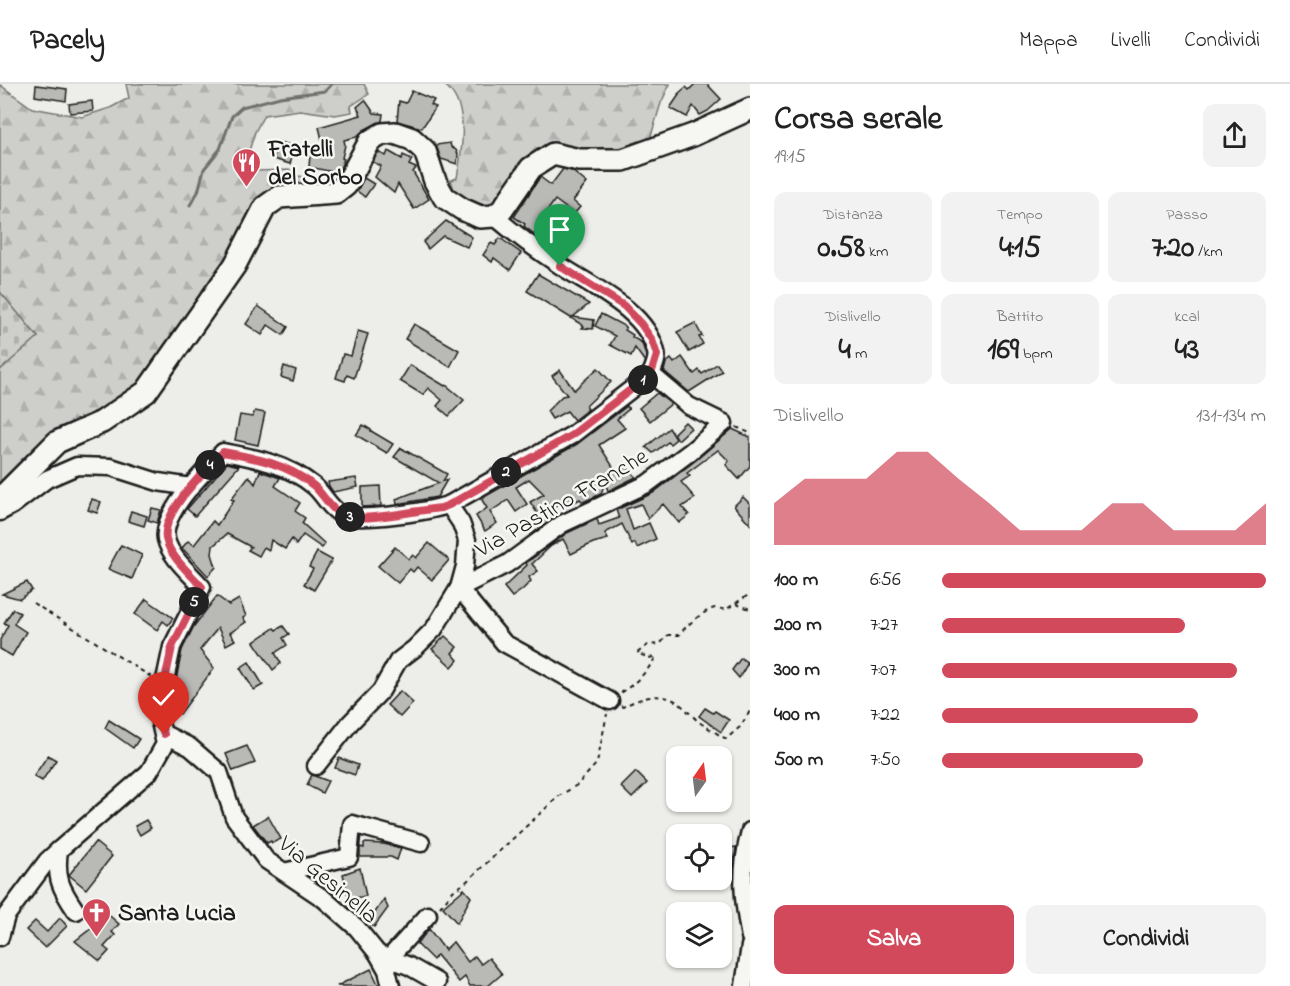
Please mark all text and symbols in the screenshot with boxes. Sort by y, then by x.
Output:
text: Pacely [30,21,105,62]
text: Mappa [1019,26,1078,56]
text: Livelli [1111,26,1151,56]
text: Condividi [1184,26,1260,56]
text: Corsa serale [774,96,942,144]
button: share [1203,104,1266,167]
place label: Fratelli del Sorbo [267,133,363,196]
text: 19:15 [774,143,806,172]
restaurant icon: Fratelli del Sorbo [231,146,263,188]
text: Distanza [823,203,883,227]
text: Tempo [997,203,1043,227]
text: Passo [1166,203,1208,227]
pin [534,204,585,266]
icon: arrive [543,213,576,246]
text: 0.58 [818,227,865,271]
text: 4:15 [999,227,1041,271]
text: 7:20 [1151,227,1194,271]
text: km [865,240,888,264]
text: /km [1194,240,1223,264]
text: Dislivello [825,305,881,329]
text: Battito [997,305,1043,329]
text: kcal [1174,305,1200,329]
text: 4 [839,329,851,373]
text: 169 [987,329,1019,373]
text: 43 [1175,329,1199,373]
text: m [851,342,867,366]
text: bpm [1019,342,1053,366]
pin: 1 [628,365,658,395]
text: 1 [640,368,646,392]
text: Dislivello [774,402,844,431]
text: 131–134 m [1196,402,1266,431]
street label: Via Pastino Franche [468,440,656,569]
pin: 4 [195,450,225,480]
text: 4 [207,453,213,477]
pin: 2 [491,457,521,487]
text: 2 [502,460,510,484]
pin: 3 [335,502,365,532]
text: 3 [347,505,353,529]
text: 100 m [774,566,818,595]
text: 6:56 [870,566,901,595]
pin: 5 [179,587,209,617]
text: 5 [189,590,199,614]
text: 200 m [774,611,822,640]
text: 7:27 [870,611,898,640]
text: 300 m [774,656,820,685]
text: 7:07 [870,656,897,685]
pin [138,672,189,734]
icon: check [147,681,180,714]
text: 400 m [774,701,820,730]
text: 7:22 [870,701,900,730]
north arrow [666,746,732,812]
map controls [666,746,732,968]
text: 500 m [774,746,823,775]
text: 7:50 [870,746,900,775]
button: locate [666,824,732,890]
street label: Via Gesinella [269,828,385,933]
church icon: Santa Lucia [81,896,113,938]
place label: Santa Lucia [118,897,236,932]
button: layers [666,902,732,968]
button: Salva [774,905,1014,974]
button: Condividi [1026,905,1266,974]

